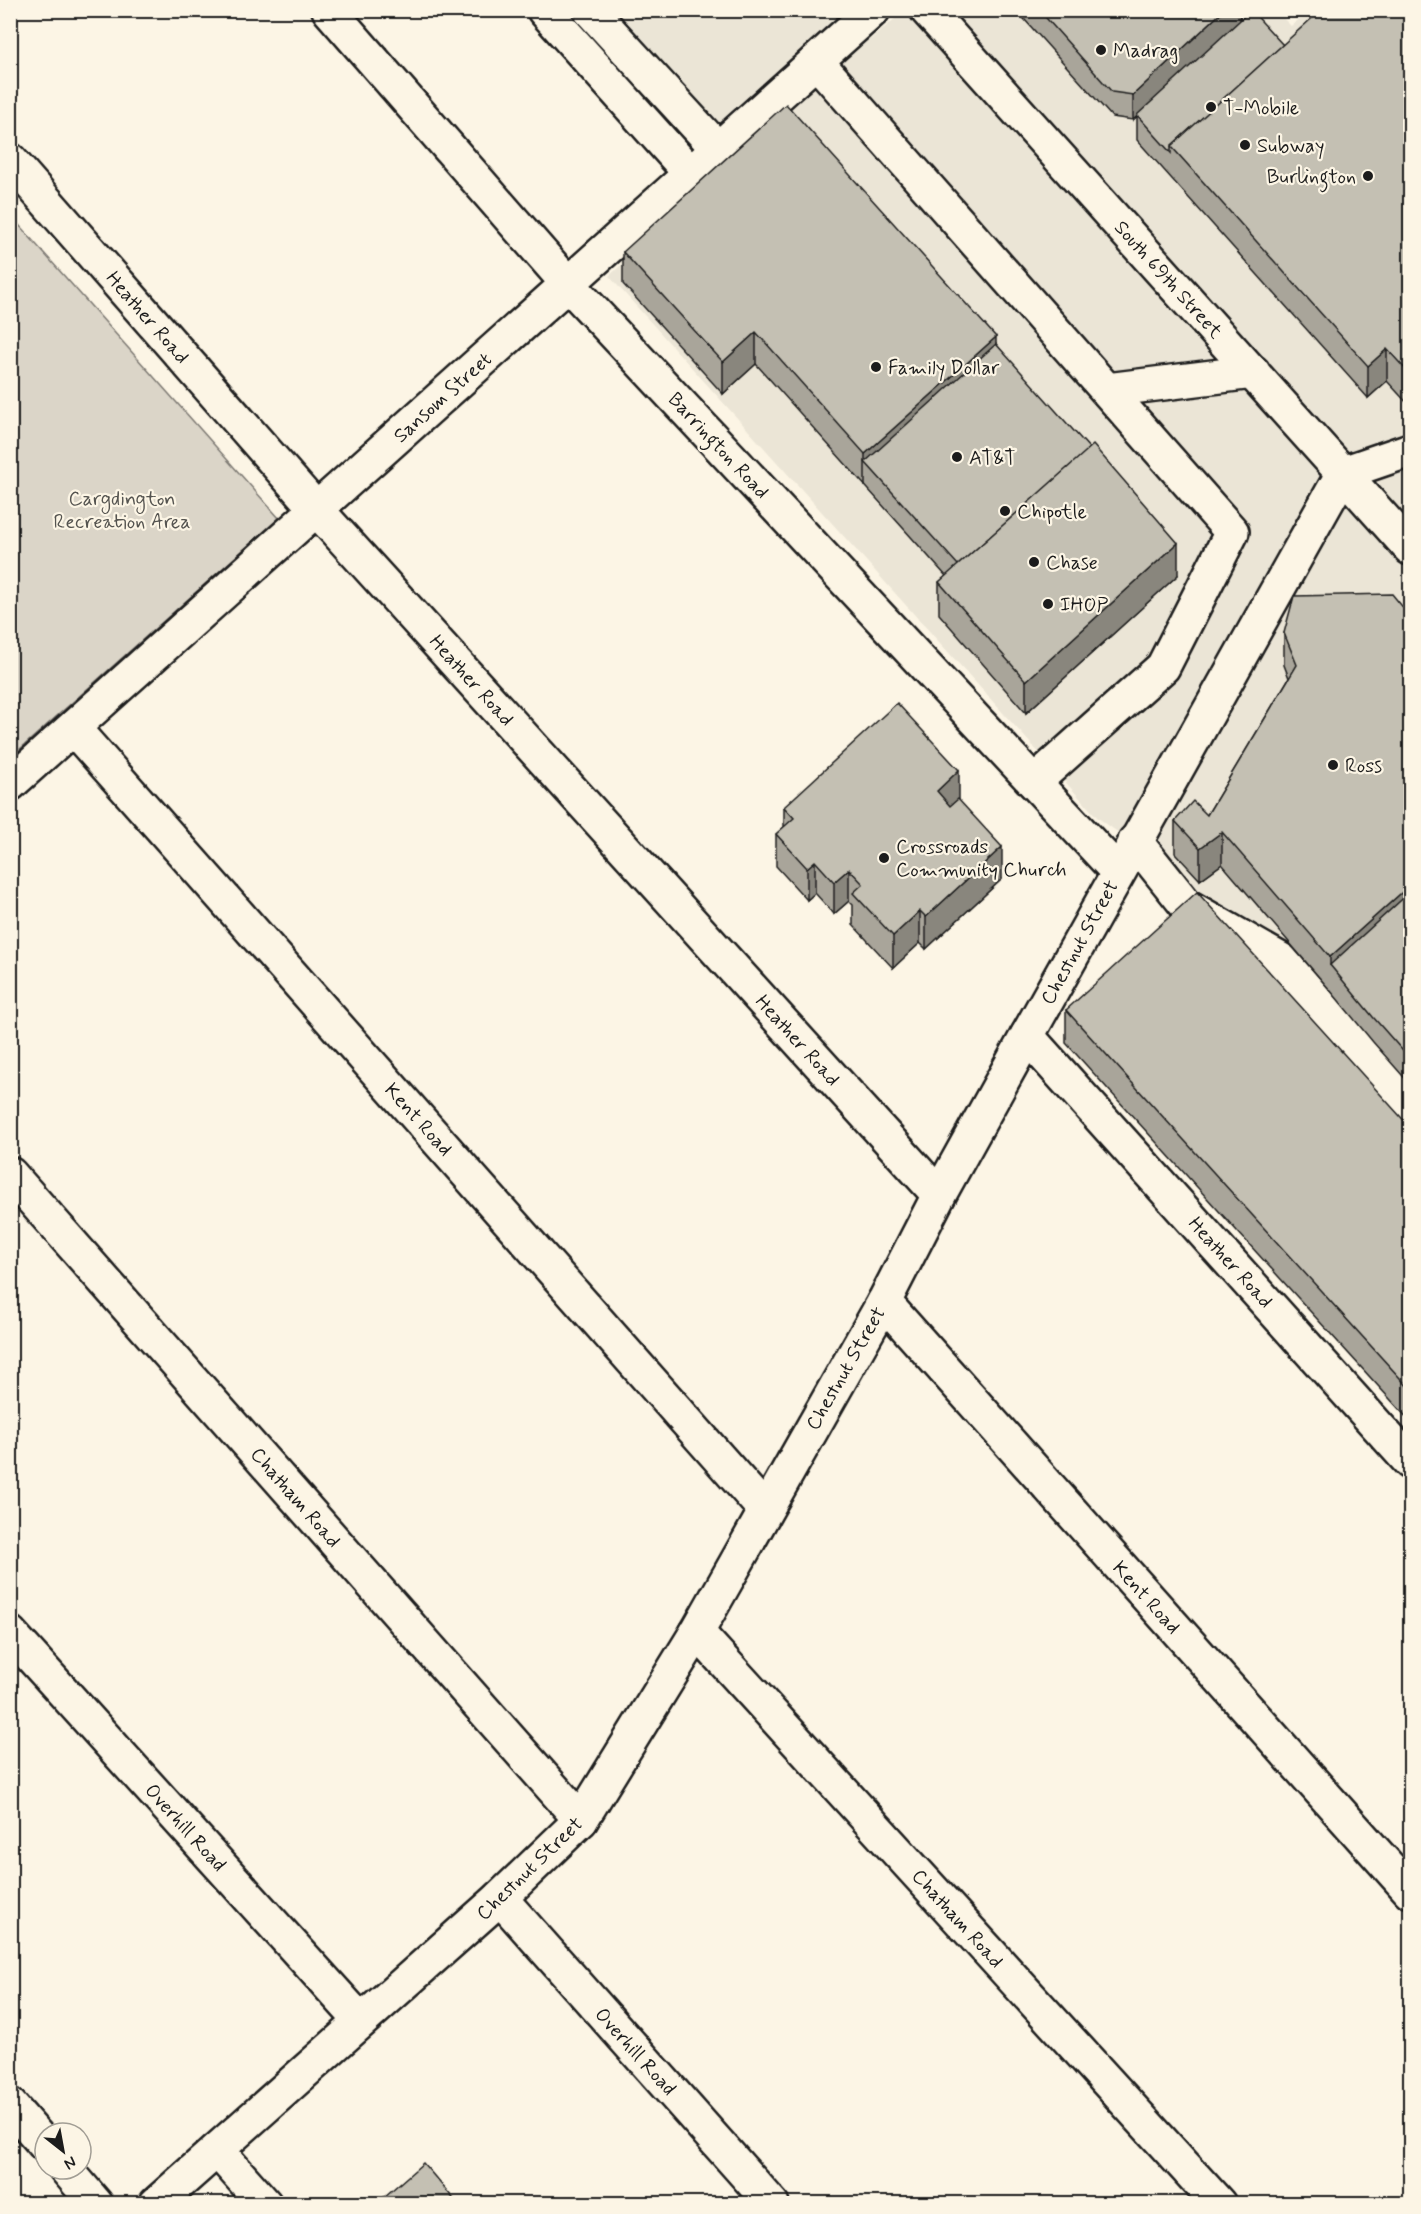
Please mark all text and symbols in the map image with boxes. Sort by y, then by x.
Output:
place label: Madrag [1113,38,1178,65]
marker: Madrag [1094,43,1108,57]
place label: T-Mobile [1223,95,1299,122]
marker: T-Mobile [1204,100,1218,114]
place label: Subway [1257,133,1324,160]
marker: Subway [1238,138,1252,152]
place label: Burlington [1267,164,1356,193]
marker: Burlington [1361,169,1375,183]
street label: South 69th Street [1107,215,1228,345]
street label: Heather Road [99,266,195,370]
street label: Sansom Street [388,347,498,450]
place label: Family Dollar [888,355,1000,382]
marker: Family Dollar [869,360,883,374]
street label: Barrington Road [660,387,774,507]
place label: AT&T [969,445,1016,472]
marker: AT&T [950,450,964,464]
park label: Cargdington Recreation Area [54,486,190,536]
place label: Chipotle [1017,499,1087,526]
marker: Chipotle [998,504,1012,518]
place label: Chase [1046,550,1098,577]
marker: Chase [1027,555,1041,569]
place label: IHOP [1060,592,1109,619]
marker: IHOP [1041,597,1055,611]
street label: Heather Road [423,629,519,733]
place label: Ross [1345,753,1382,780]
marker: Ross [1326,758,1340,772]
place label: Crossroads Community Church [896,834,1067,884]
marker: Crossroads Community Church [877,851,891,865]
street label: Chestnut Street [1035,876,1126,1010]
street label: Heather Road [749,989,845,1093]
street label: Kent Road [378,1078,458,1162]
street label: Heather Road [1182,1211,1278,1315]
street label: Chestnut Street [800,1302,893,1435]
street label: Chatham Road [244,1442,346,1554]
street label: Kent Road [1106,1556,1186,1640]
street label: Overhill Road [138,1778,232,1878]
street label: Chestnut Street [471,1811,589,1927]
street label: Chatham Road [905,1863,1009,1975]
street label: Overhill Road [588,2002,682,2102]
north arrow [33,2121,93,2181]
text: N [60,2151,80,2174]

